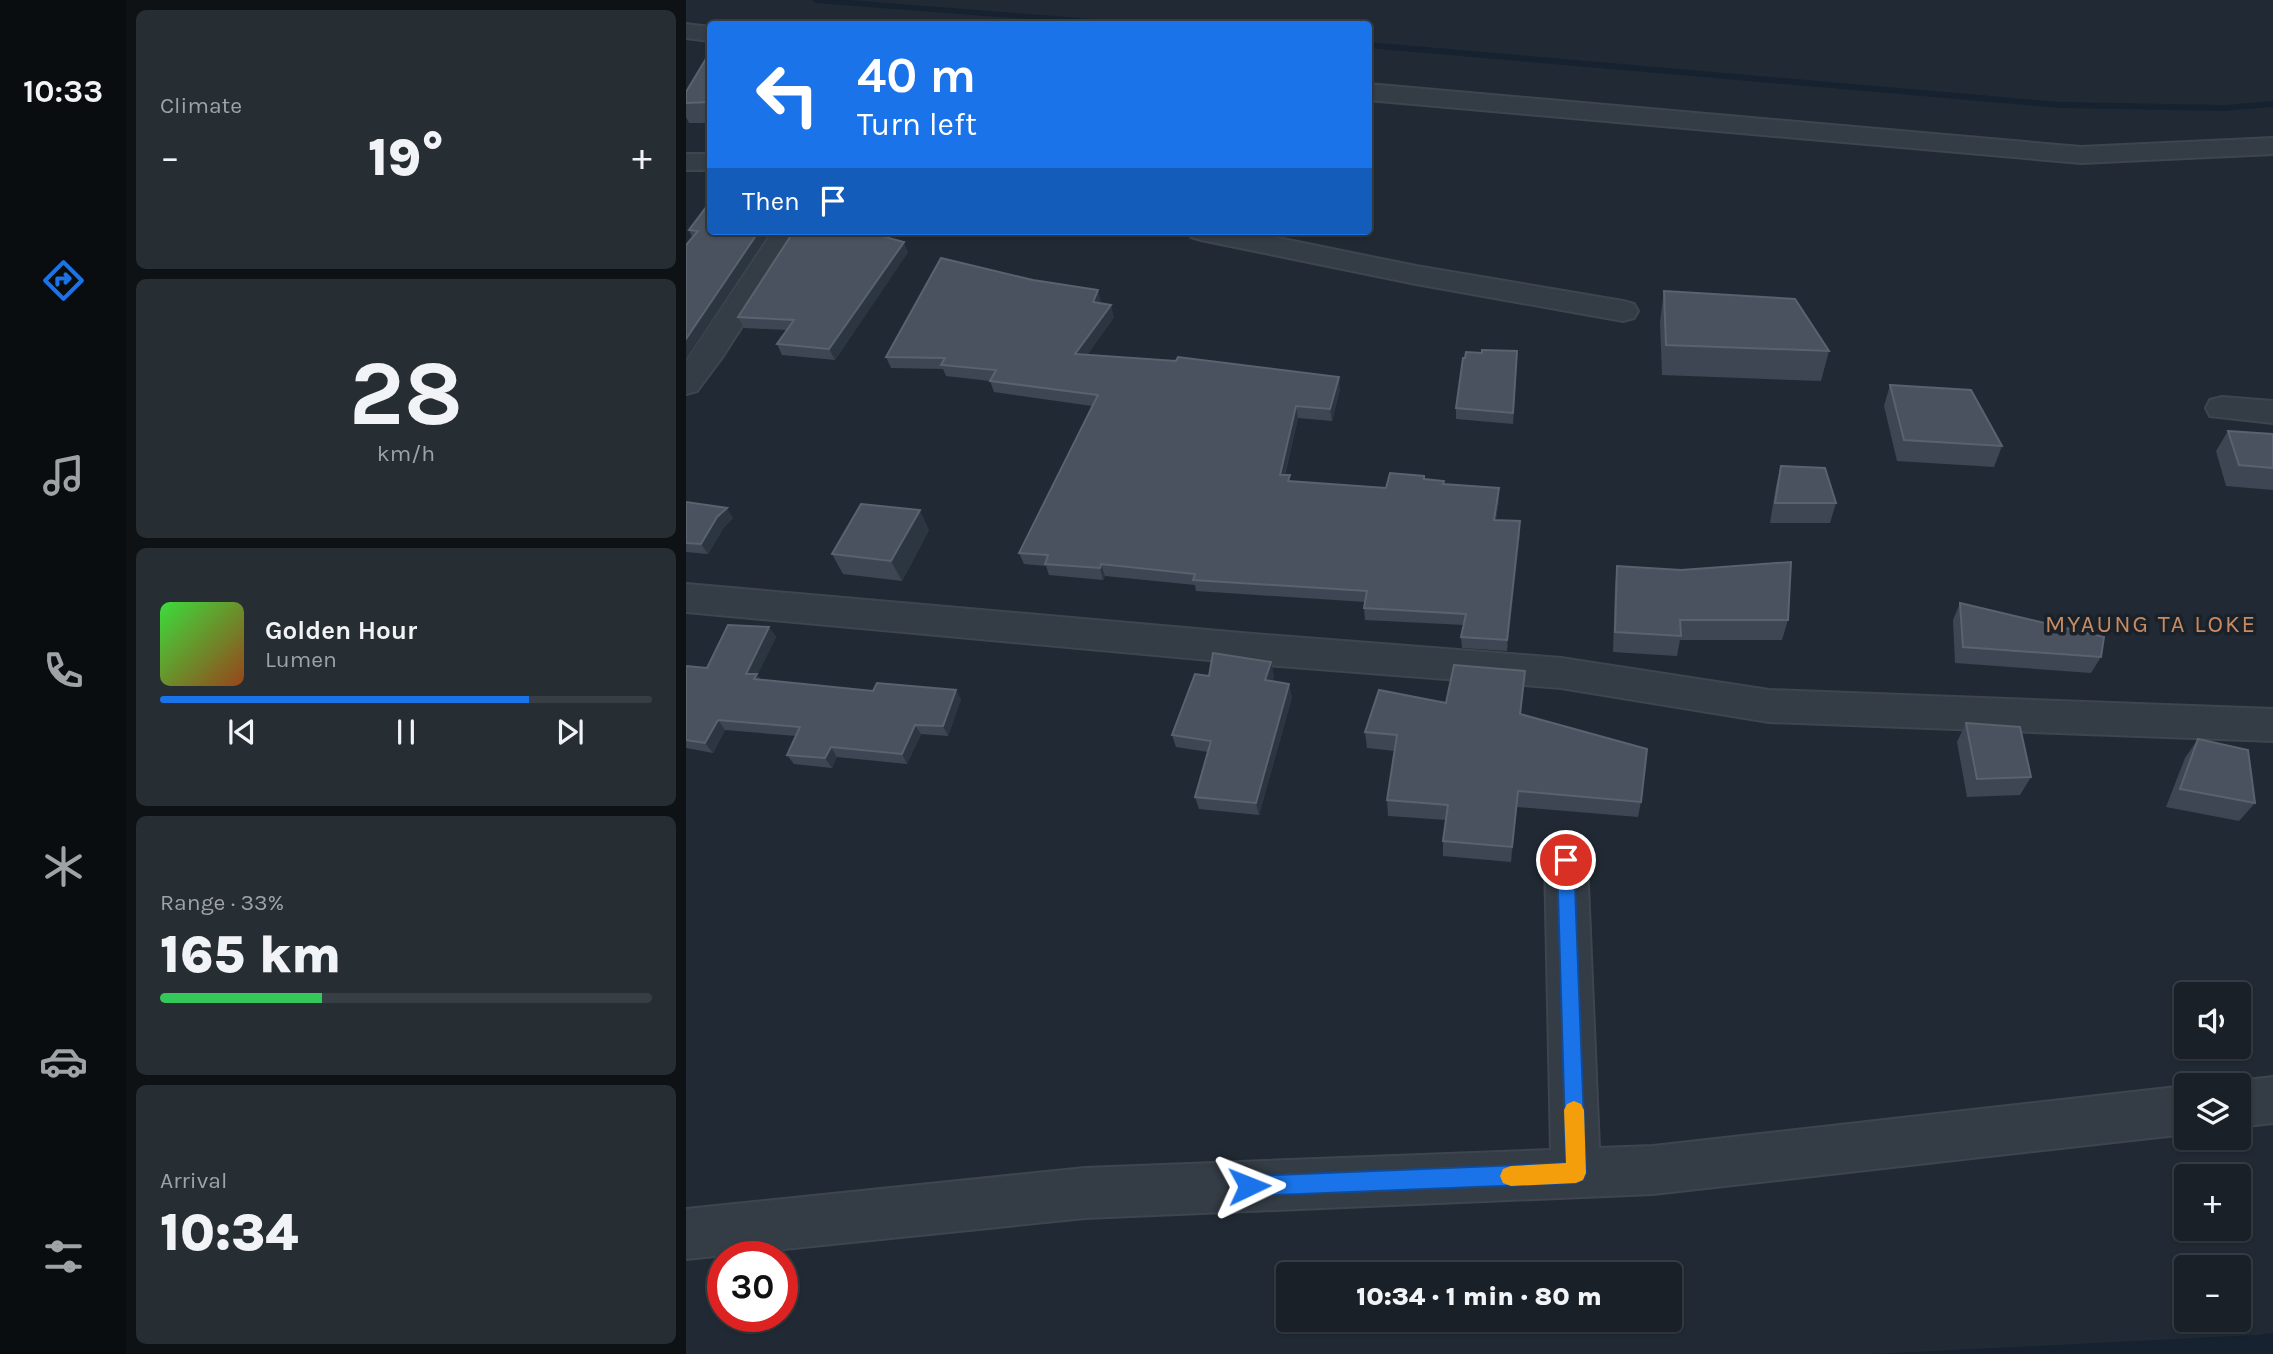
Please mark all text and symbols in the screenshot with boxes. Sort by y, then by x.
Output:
text: 40 m [857,47,976,104]
icon: left [742,49,833,140]
text: 10:33 [23,73,103,110]
text: Climate [160,92,242,119]
text: Turn left [857,106,977,143]
text: 19° [368,127,444,188]
text: − [160,135,180,180]
text: + [632,135,652,180]
icon: arrive [814,182,852,220]
text: Then [742,186,800,217]
icon: directions [39,256,88,305]
text: 28 [349,341,463,447]
text: km/h [377,440,435,467]
icon: music [39,451,88,500]
district label: MYAUNG TA LOKE [2045,610,2257,638]
text: Golden Hour [265,615,417,646]
icon: phone [39,646,88,695]
text: Lumen [265,646,337,673]
icon: previous [223,713,261,751]
icon: pause [387,713,425,751]
icon: next [551,713,589,751]
pin [1536,830,1596,890]
icon: arrive [1547,841,1585,879]
icon: climate [39,842,88,891]
text: Range · 33% [160,889,284,916]
text: 165 km [160,924,341,985]
map controls [2174,982,2251,1332]
button: sound [2174,982,2251,1059]
icon: car [39,1037,88,1086]
button: layers [2174,1073,2251,1150]
position arrow [1212,1149,1286,1223]
button: + [2174,1164,2251,1241]
text: Arrival [160,1167,227,1194]
text: 10:34 [160,1202,298,1263]
icon: filters [39,1232,88,1281]
speed limit sign: 30 [707,1241,798,1332]
button: − [2174,1255,2251,1332]
text: 10:34 · 1 min · 80 m [1356,1281,1602,1312]

